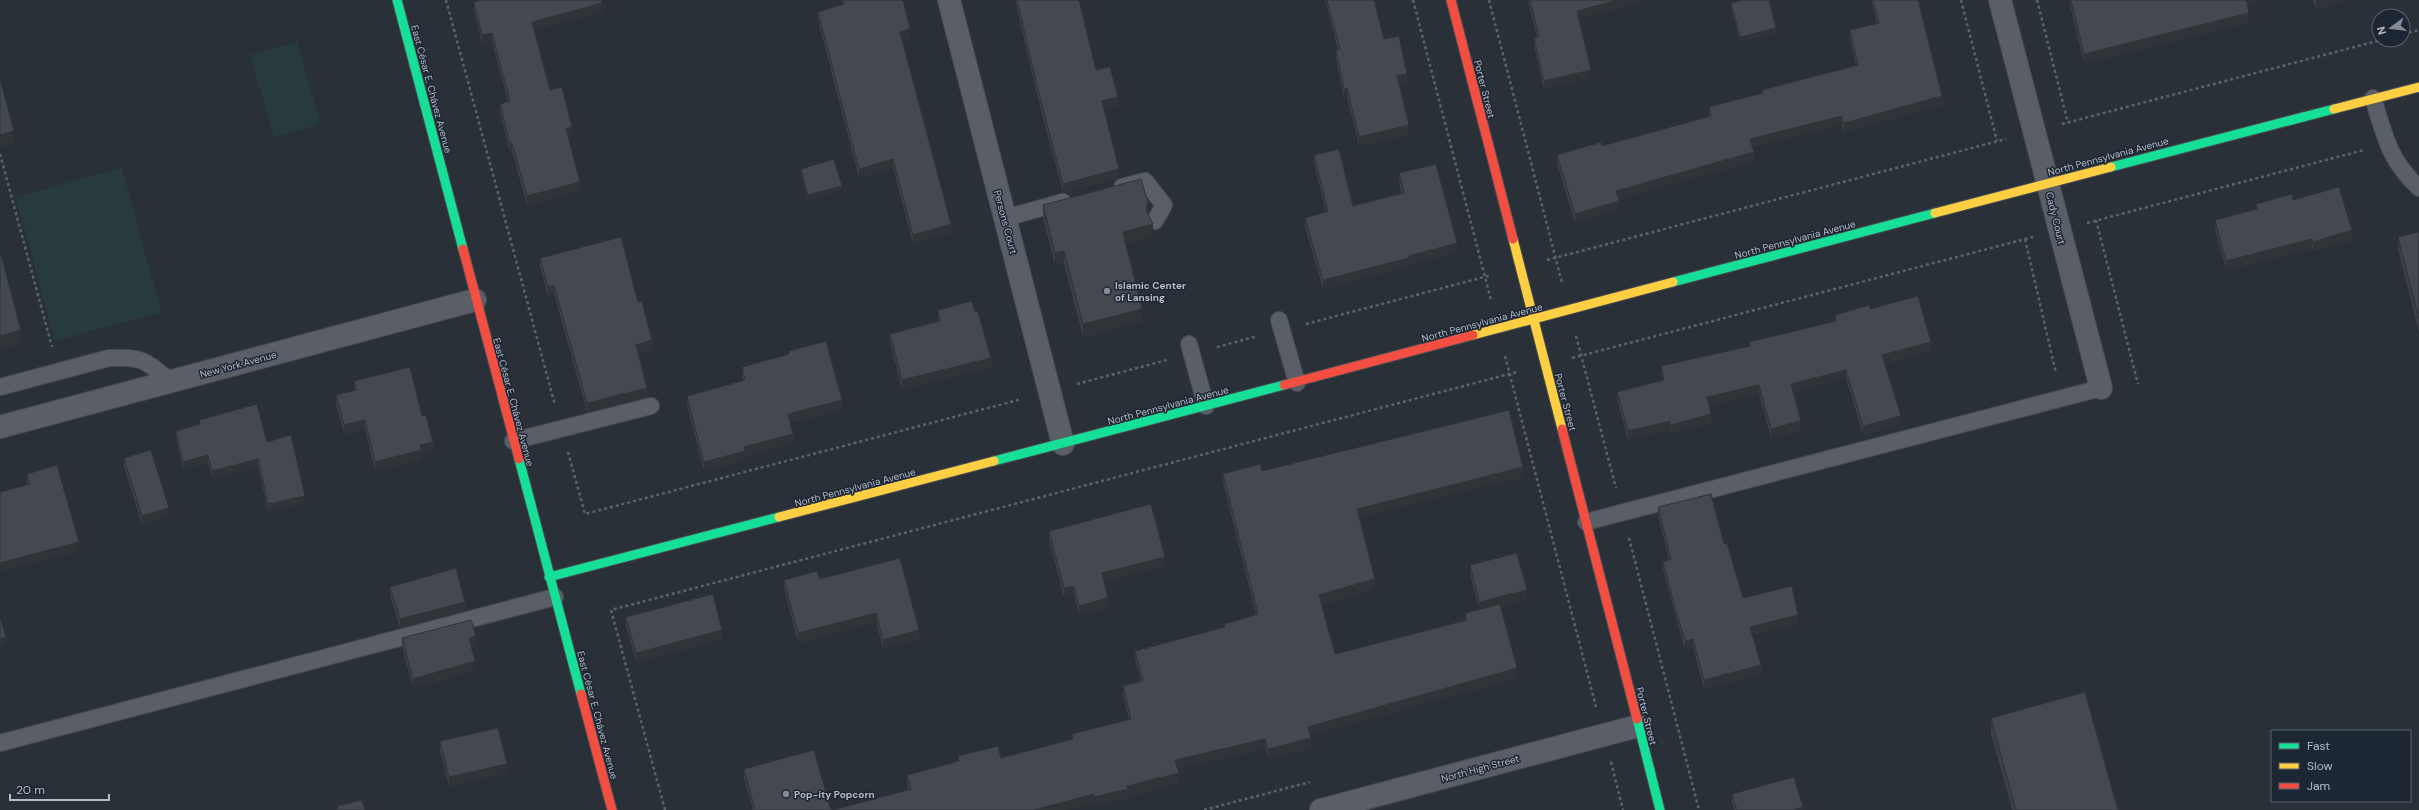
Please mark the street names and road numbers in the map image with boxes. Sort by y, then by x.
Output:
street label: East César E. Chávez Avenue [408,23,455,155]
street label: Porter Street [1471,59,1498,120]
street label: North Pennsylvania Avenue [2046,134,2170,179]
street label: Persons Court [991,189,1020,256]
street label: Cady Court [2043,191,2068,246]
street label: North Pennsylvania Avenue [1733,217,1857,262]
street label: North Pennsylvania Avenue [1420,300,1544,345]
street label: East César E. Chávez Avenue [490,336,537,468]
street label: New York Avenue [198,348,278,381]
street label: Porter Street [1552,372,1579,433]
street label: North Pennsylvania Avenue [1106,383,1230,428]
street label: North Pennsylvania Avenue [793,465,917,510]
street label: East César E. Chávez Avenue [574,649,621,781]
street label: Porter Street [1633,686,1660,747]
street label: North High Street [1440,752,1521,785]

